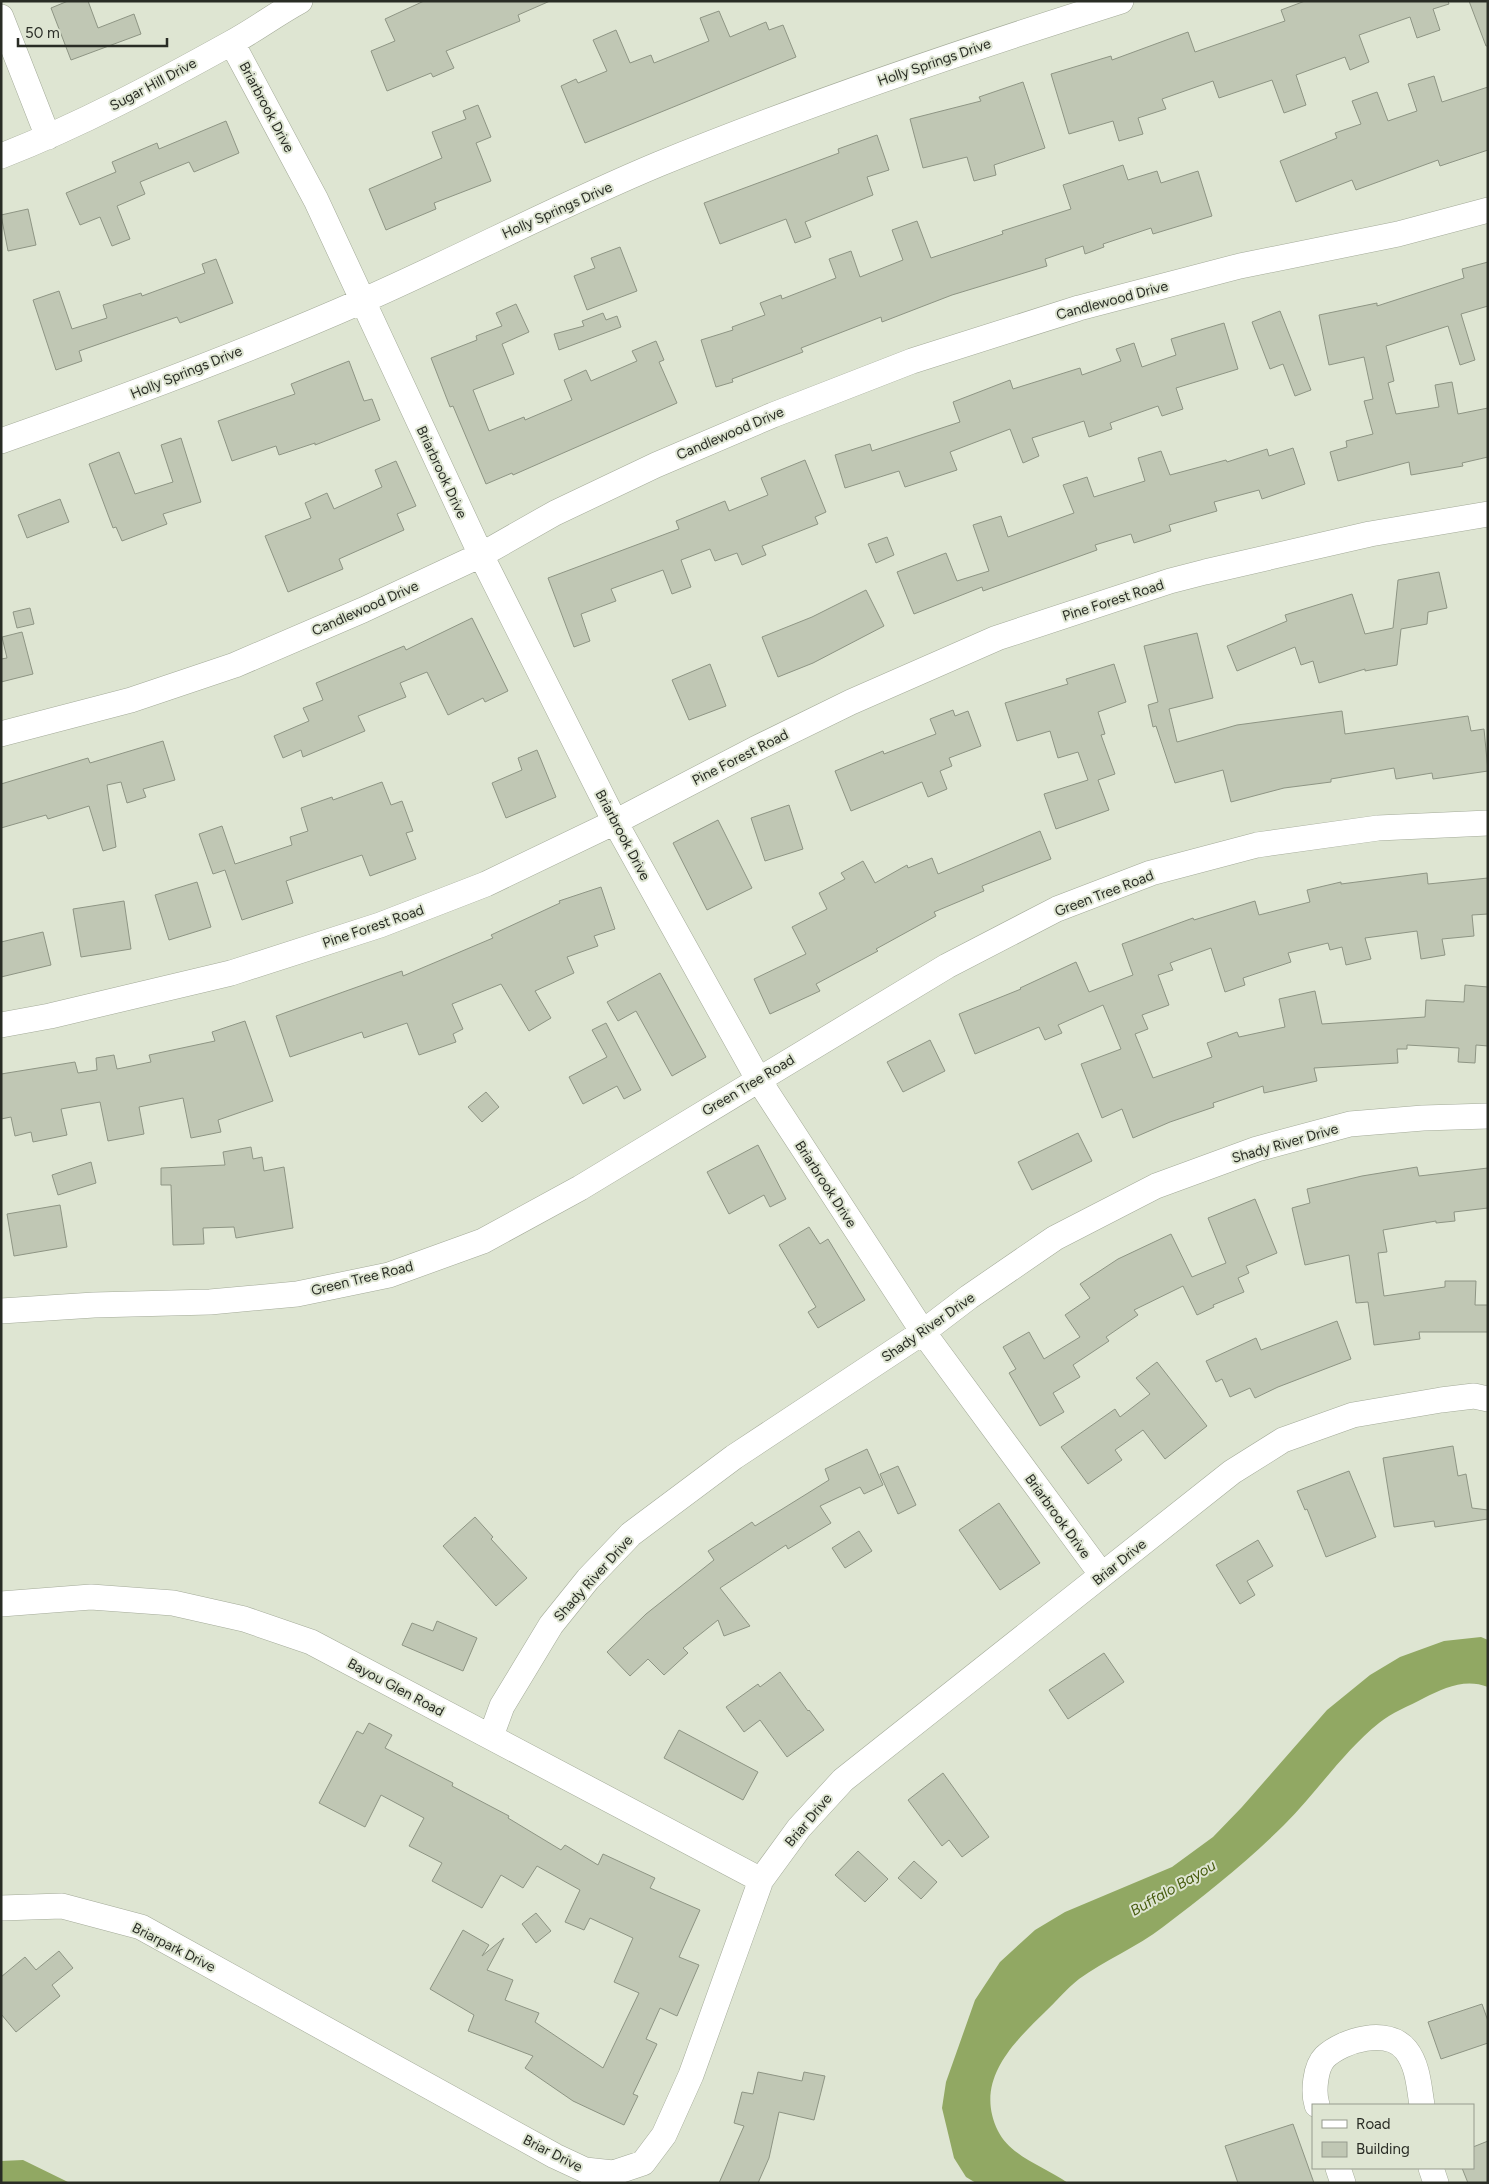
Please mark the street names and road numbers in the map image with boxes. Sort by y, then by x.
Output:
street label: Holly Springs Drive [875,35,993,90]
street label: Sugar Hill Drive [107,54,200,114]
street label: Briarbrook Drive [236,59,298,156]
street label: Holly Springs Drive [499,178,615,242]
street label: Candlewood Drive [1054,277,1170,324]
street label: Holly Springs Drive [128,342,245,403]
street label: Candlewood Drive [674,403,787,464]
street label: Briarbrook Drive [413,423,471,522]
street label: Pine Forest Road [1060,576,1166,625]
street label: Candlewood Drive [309,577,421,640]
street label: Pine Forest Road [689,726,791,789]
street label: Briarbrook Drive [592,787,654,884]
street label: Green Tree Road [1052,867,1156,920]
street label: Pine Forest Road [320,901,426,952]
street label: Green Tree Road [699,1051,798,1120]
street label: Shady River Drive [1230,1120,1341,1167]
street label: Briarbrook Drive [791,1138,860,1231]
street label: Green Tree Road [309,1258,415,1299]
street label: Shady River Drive [878,1289,978,1366]
street label: Briarbrook Drive [1021,1471,1094,1562]
street label: Shady River Drive [550,1532,637,1625]
street label: Briar Drive [1089,1535,1150,1589]
street label: Bayou Glen Road [345,1655,447,1720]
street label: Briar Drive [781,1790,836,1850]
street label: Briarpark Drive [129,1919,219,1976]
street label: Briar Drive [520,2131,586,2176]

